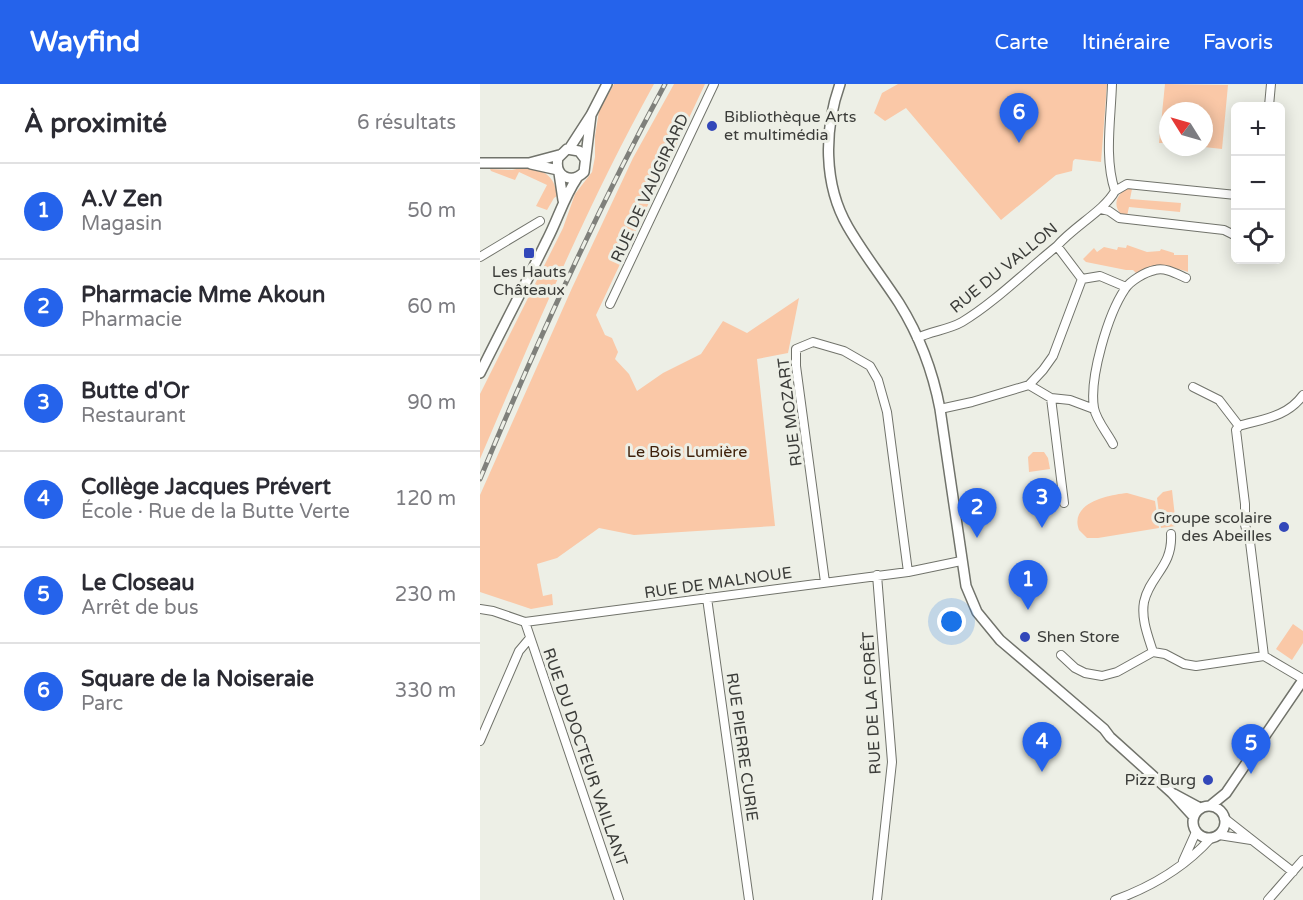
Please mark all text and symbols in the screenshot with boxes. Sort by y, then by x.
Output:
text: Wayfind [30,25,140,59]
text: Carte [995,30,1049,55]
text: Itinéraire [1082,30,1170,55]
text: Favoris [1203,30,1273,55]
pin: 6 [1000,94,1038,143]
north arrow [1159,102,1213,156]
map controls [1231,102,1285,264]
button: + [1231,102,1285,156]
place label: Bibliothèque Arts et multimédia [724,107,856,145]
text: À proximité [24,108,167,139]
street label: RUE DE VAUGIRARD [607,110,693,266]
text: 6 résultats [357,111,456,135]
marker: Bibliothèque Arts et multimédia [705,119,719,133]
button: − [1231,156,1285,210]
text: A.V Zen [81,186,163,212]
text: 1 [37,199,50,223]
text: 50 m [407,199,456,223]
button: locate [1231,210,1285,264]
text: Magasin [81,212,162,236]
street label: RUE DU VALLON [946,218,1062,318]
marker: Les Hauts Châteaux [522,246,536,260]
place label: Les Hauts Châteaux [492,262,566,300]
text: Pharmacie Mme Akoun [81,282,325,308]
text: 2 [37,295,50,319]
text: 60 m [407,295,456,319]
text: Pharmacie [81,308,182,332]
street label: RUE MOZART [773,356,807,468]
text: Butte d'Or [81,378,189,404]
text: 3 [37,391,50,415]
text: 90 m [407,391,456,415]
text: Restaurant [81,404,186,428]
park label: Le Bois Lumière [627,442,747,462]
text: Collège Jacques Prévert [81,474,331,500]
pin: 3 [1022,478,1062,528]
text: 4 [37,487,50,511]
text: 120 m [395,487,456,511]
pin: 2 [958,488,996,538]
text: École · Rue de la Butte Verte [81,500,350,524]
place label: Groupe scolaire des Abeilles [1153,508,1272,546]
marker: Groupe scolaire des Abeilles [1277,520,1291,534]
pin: 1 [1008,560,1048,610]
street label: RUE DE MALNOUE [643,563,793,603]
text: Le Closeau [81,570,195,596]
text: 5 [37,583,50,607]
text: 230 m [395,583,456,607]
text: Arrêt de bus [81,596,199,620]
your location [937,607,966,636]
place label: Shen Store [1037,627,1120,647]
marker: Shen Store [1018,630,1032,644]
street label: RUE DE LA FORÊT [858,631,886,775]
street label: RUE DU DOCTEUR VAILLANT [538,645,632,869]
text: Square de la Noiseraie [81,666,314,692]
street label: RUE PIERRE CURIE [722,671,762,823]
text: 6 [37,679,50,703]
text: 330 m [395,679,456,703]
text: Parc [81,692,123,716]
pin: 4 [1022,722,1062,772]
pin: 5 [1232,724,1270,774]
place label: Pizz Burg [1125,770,1196,790]
marker: Pizz Burg [1201,773,1215,787]

